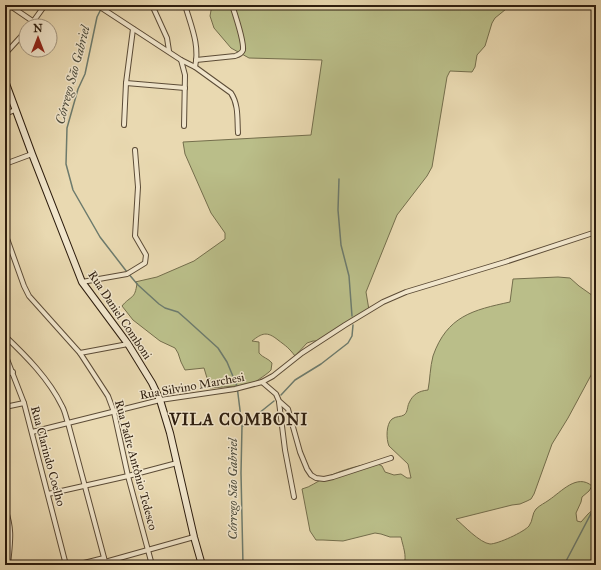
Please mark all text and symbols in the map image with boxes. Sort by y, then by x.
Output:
north arrow [18,18,58,58]
text: N [33,22,43,35]
water label: Córrego São Gabriel [52,23,94,126]
street label: Rua Daniel Comboni [85,268,155,362]
street label: Rua Silvino Marchesi [138,370,246,402]
street label: Rua Padre Antônio Tedesco [112,398,160,532]
street label: Rua Clarindo Coelho [28,404,68,508]
district label: VILA COMBONI [169,410,308,429]
water label: Córrego São Gabriel [225,437,241,540]

